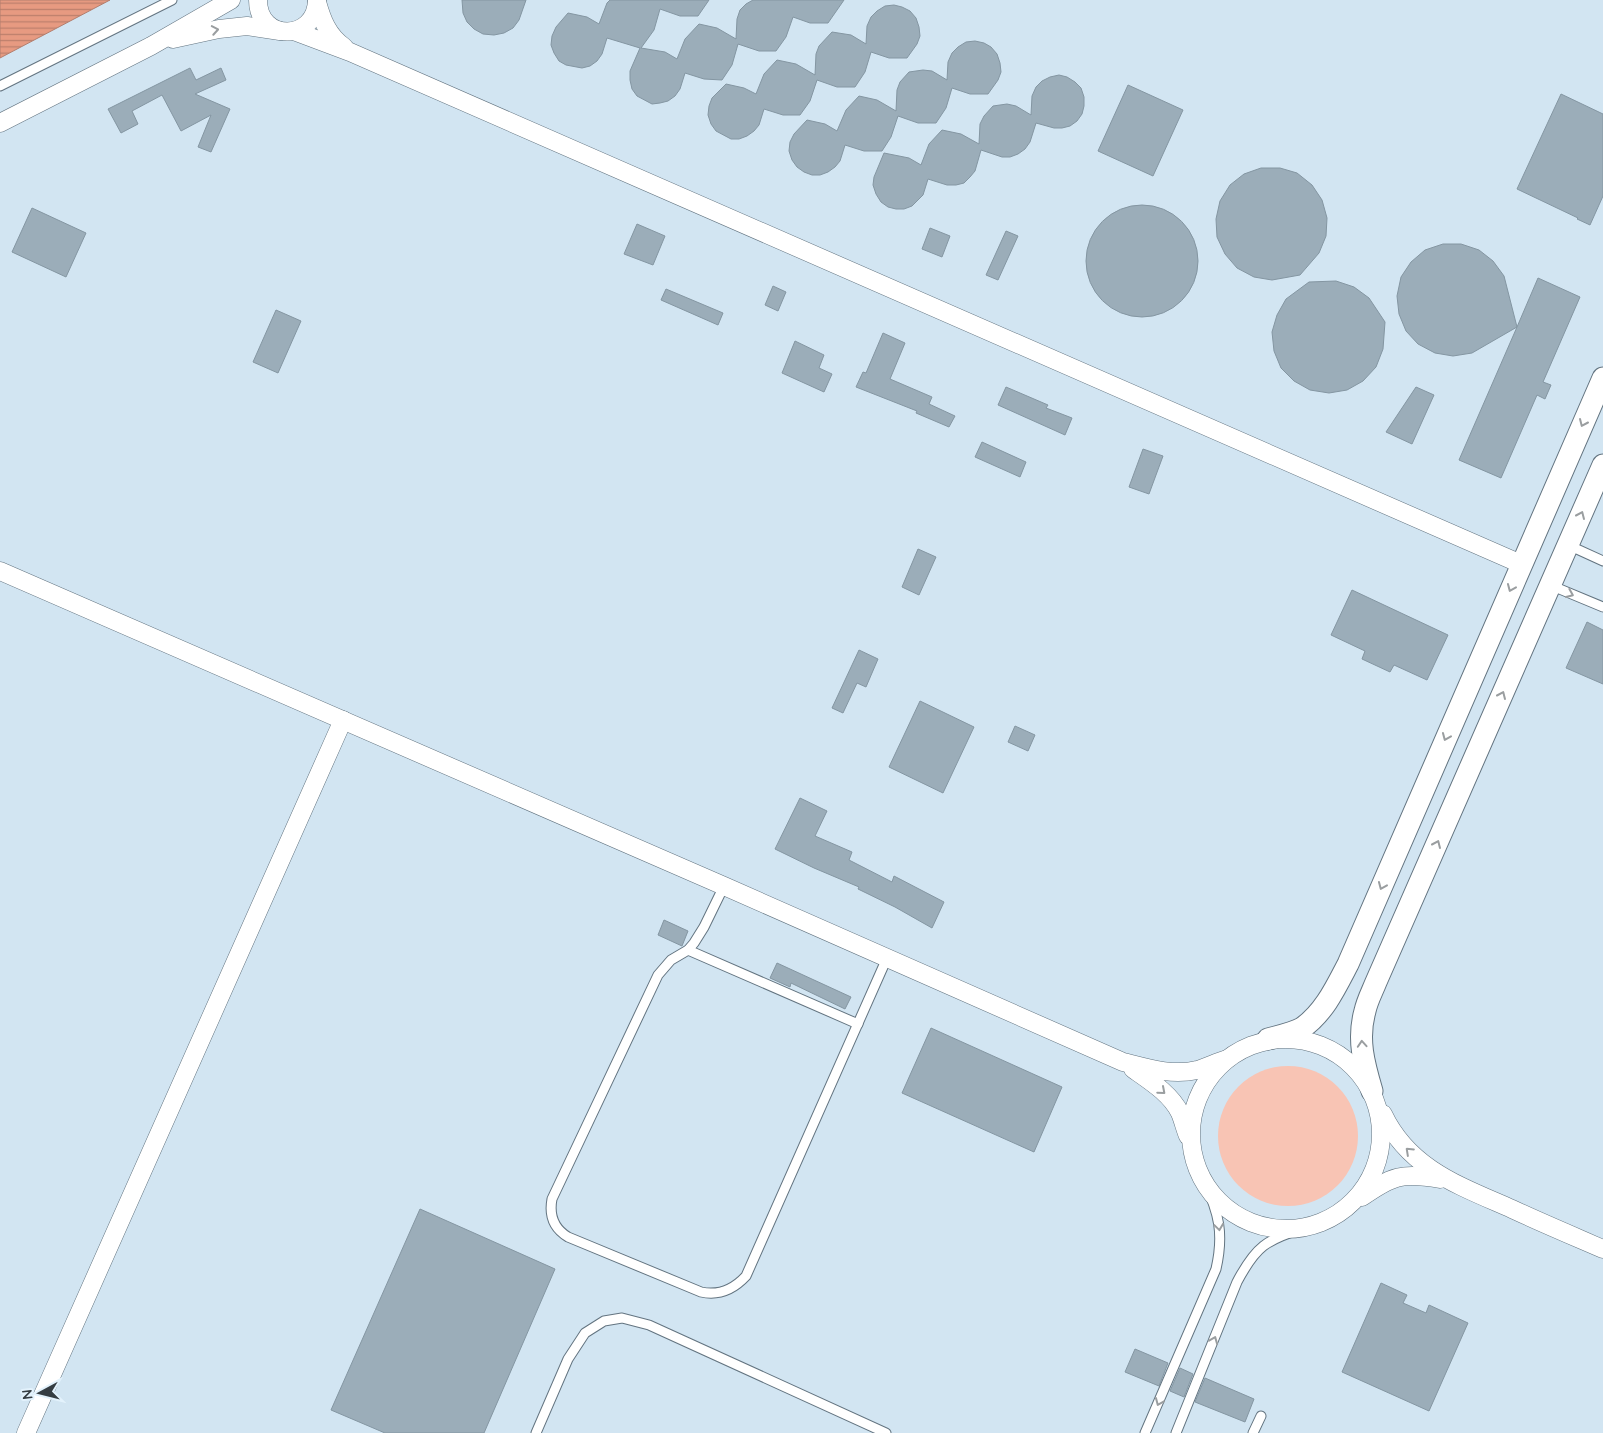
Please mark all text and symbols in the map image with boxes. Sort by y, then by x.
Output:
one-way arrow [211,26,219,36]
one-way arrow [1579,418,1590,427]
one-way arrow [1575,511,1586,520]
one-way arrow [1506,583,1517,592]
one-way arrow [1565,587,1574,598]
one-way arrow [1495,691,1506,700]
one-way arrow [1442,732,1453,741]
one-way arrow [1430,840,1441,849]
one-way arrow [1377,881,1388,890]
one-way arrow [1356,1040,1367,1048]
one-way arrow [1156,1085,1165,1094]
one-way arrow [1406,1148,1415,1157]
one-way arrow [1213,1224,1224,1232]
one-way arrow [1207,1336,1218,1345]
north arrow [15,1368,65,1418]
text: N [18,1388,37,1401]
one-way arrow [1154,1397,1165,1406]

